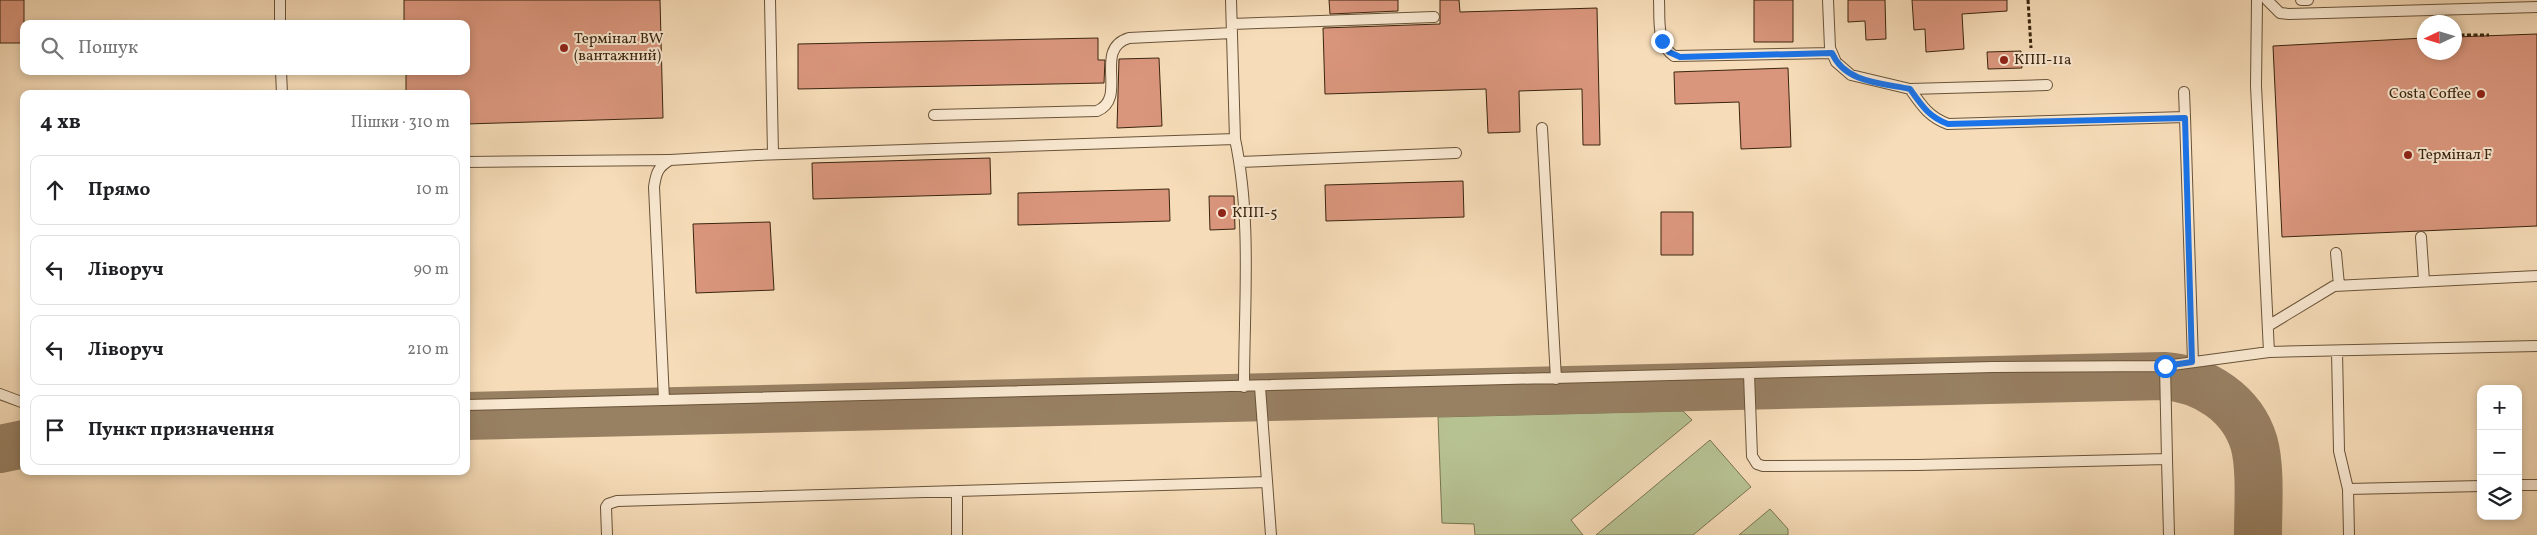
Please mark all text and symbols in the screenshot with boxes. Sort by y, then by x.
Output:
north arrow [2417,15,2462,60]
search box [20,20,470,75]
place label: Термінал BW (вантажний) [574,29,664,67]
route end [1651,30,1674,53]
icon: search [38,34,66,62]
text: Пошук [78,35,138,61]
marker: Термінал BW (вантажний) [558,42,570,54]
place label: КПП-11а [2014,50,2071,71]
marker: КПП-11а [1998,54,2010,66]
place label: Costa Coffee [2389,84,2471,105]
marker: Costa Coffee [2475,88,2487,100]
text: 4 хв [40,108,81,137]
text: Пішки · 310 m [351,112,450,134]
place label: Термінал F [2418,145,2492,166]
marker: Термінал F [2402,149,2414,161]
icon: ahead [41,176,69,204]
text: Прямо [88,177,150,203]
text: 10 m [416,179,449,201]
place label: КПП-5 [1232,203,1277,224]
marker: КПП-5 [1216,207,1228,219]
icon: left [41,256,69,284]
text: Ліворуч [88,257,163,283]
text: 90 m [413,259,449,281]
icon: left [41,336,69,364]
text: Ліворуч [88,337,163,363]
text: 210 m [407,339,449,361]
route start [2154,355,2177,378]
map controls [2477,385,2522,520]
button: + [2477,385,2522,430]
icon: arrive [41,416,69,444]
text: Пункт призначення [88,417,274,443]
button: − [2477,430,2522,475]
button: layers [2477,475,2522,520]

